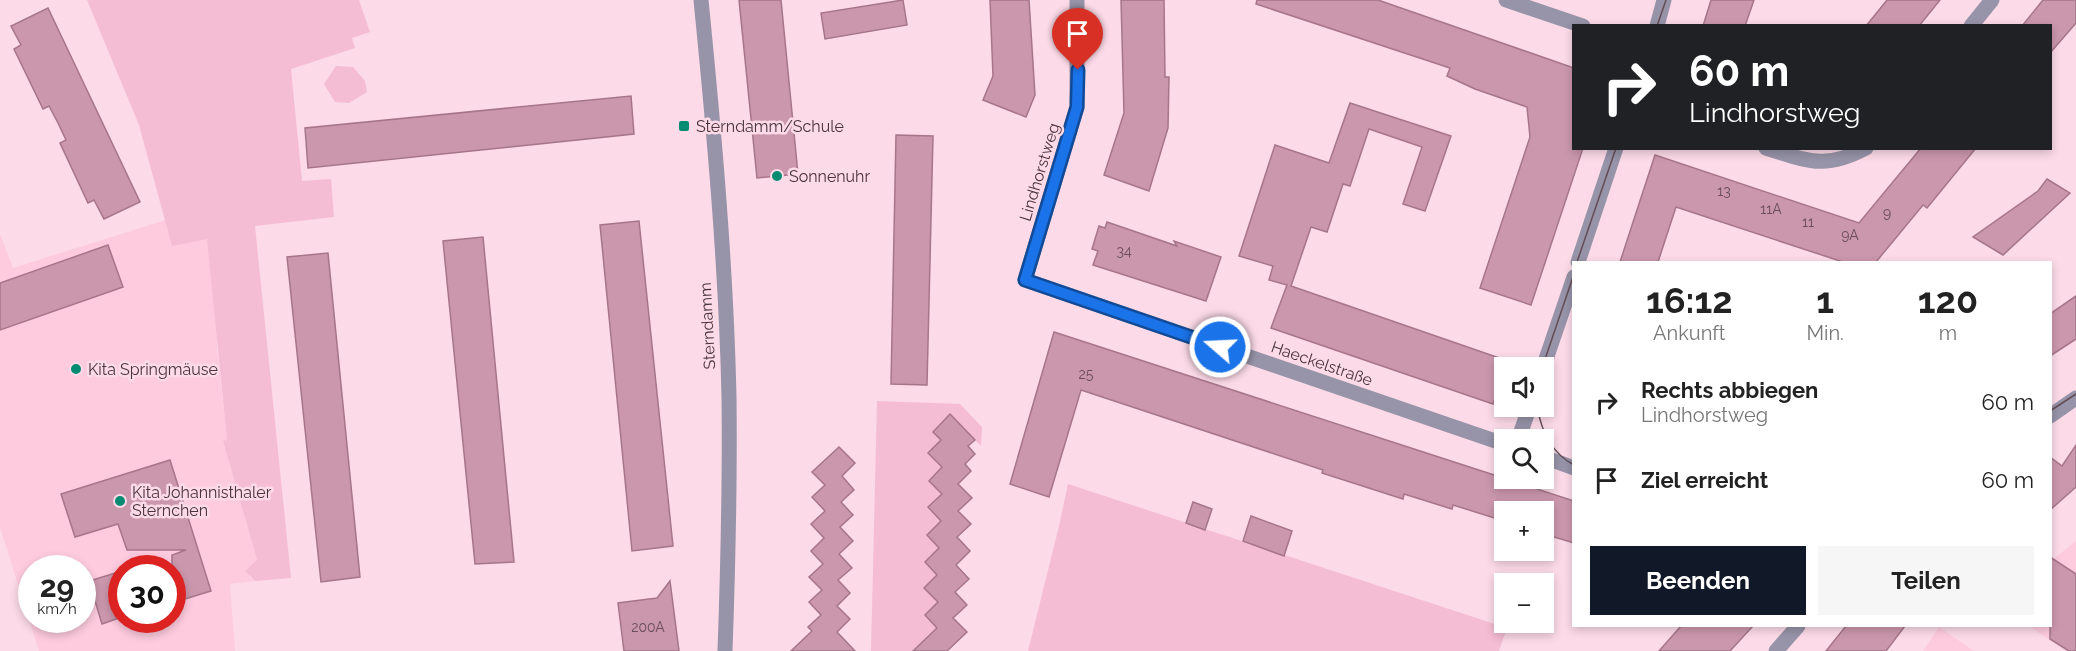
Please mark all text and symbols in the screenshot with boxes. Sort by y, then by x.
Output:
pin [1052,8,1103,70]
icon: arrive [1061,17,1094,50]
text: 60 m [1689,47,1789,96]
icon: right [1590,48,1668,126]
text: Lindhorstweg [1689,97,1861,128]
place label: Sterndamm/Schule [696,117,844,136]
marker: Sterndamm/Schule [677,119,691,133]
street label: Lindhorstweg [1016,121,1063,224]
place label: Sonnenuhr [789,167,870,186]
marker: Sonnenuhr [770,169,784,183]
house number: 13 [1717,183,1731,199]
house number: 11A [1760,201,1782,217]
house number: 9 [1883,205,1891,221]
house number: 11 [1802,214,1814,230]
house number: 9A [1841,227,1859,243]
house number: 34 [1116,243,1132,259]
text: 16:12 [1646,279,1733,321]
text: 1 [1816,279,1834,321]
text: 120 [1918,279,1978,321]
street label: Sterndamm [696,282,719,370]
position arrow [1188,315,1252,379]
text: Ankunft [1653,321,1726,345]
text: Min. [1807,321,1844,345]
text: m [1939,321,1957,345]
street label: Haeckelstraße [1269,337,1375,390]
map controls [1494,357,1554,633]
button: sound [1494,357,1554,417]
place label: Kita Springmäuse [88,360,218,379]
marker: Kita Springmäuse [69,362,83,376]
house number: 25 [1079,366,1094,382]
text: Rechts abbiegen [1641,377,1818,403]
icon: right [1590,386,1623,419]
text: 60 m [1981,389,2034,415]
text: Lindhorstweg [1641,403,1768,427]
button: search [1494,429,1554,489]
icon: arrive [1590,464,1623,497]
text: Ziel erreicht [1641,467,1768,493]
text: 60 m [1981,467,2034,493]
place label: Kita Johannisthaler Sternchen [132,483,272,520]
marker: Kita Johannisthaler Sternchen [113,494,127,508]
button: + [1494,501,1554,561]
button: Beenden [1590,546,1806,615]
button: Teilen [1818,546,2034,615]
speed limit sign: 30 [108,555,186,633]
text: 29 [40,569,74,604]
button: − [1494,573,1554,633]
text: km/h [37,600,77,618]
house number: 200A [631,619,665,635]

